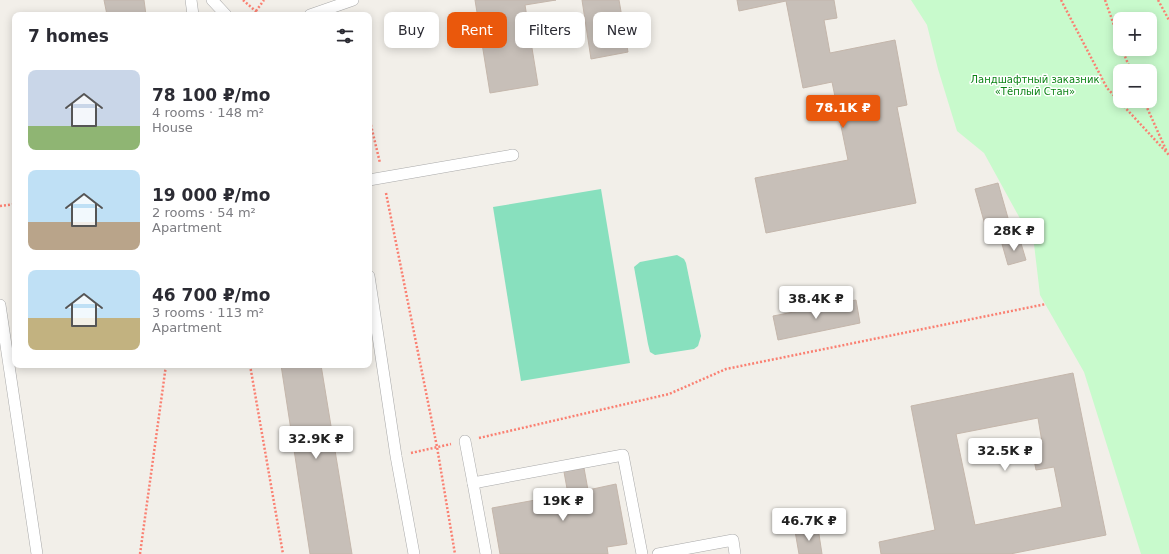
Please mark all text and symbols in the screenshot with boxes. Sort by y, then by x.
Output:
chip: Buy [384,12,439,48]
chip: Rent [447,12,507,48]
chip: Filters [515,12,585,48]
chip: New [593,12,651,48]
map controls [1113,12,1157,108]
button: + [1113,12,1157,56]
icon: filters [334,25,356,47]
text: 7 homes [28,26,109,46]
button: − [1113,64,1157,108]
park label: Ландшафтный заказник «Тёплый Стан» [971,74,1099,97]
text: 78 100 ₽/mo [152,85,270,105]
icon: home [60,86,108,134]
pin: 78.1K ₽ [806,95,880,129]
text: 78.1K ₽ [815,100,871,115]
text: 4 rooms · 148 m² [152,105,264,120]
text: House [152,120,193,135]
text: 19 000 ₽/mo [152,185,270,205]
icon: home [60,186,108,234]
text: 2 rooms · 54 m² [152,205,256,220]
pin: 28K ₽ [986,218,1042,252]
text: Apartment [152,220,222,235]
text: 28K ₽ [993,223,1035,238]
text: 46 700 ₽/mo [152,285,270,305]
icon: home [60,286,108,334]
pin: 38.4K ₽ [779,286,853,320]
text: 38.4K ₽ [788,291,844,306]
text: 3 rooms · 113 m² [152,305,264,320]
text: Apartment [152,320,222,335]
pin: 32.9K ₽ [279,426,353,460]
text: 32.9K ₽ [288,431,344,446]
pin: 32.5K ₽ [968,438,1042,472]
text: 32.5K ₽ [977,443,1033,458]
pin: 19K ₽ [535,488,591,522]
text: 19K ₽ [542,493,584,508]
pin: 46.7K ₽ [772,508,846,542]
text: 46.7K ₽ [781,513,837,528]

